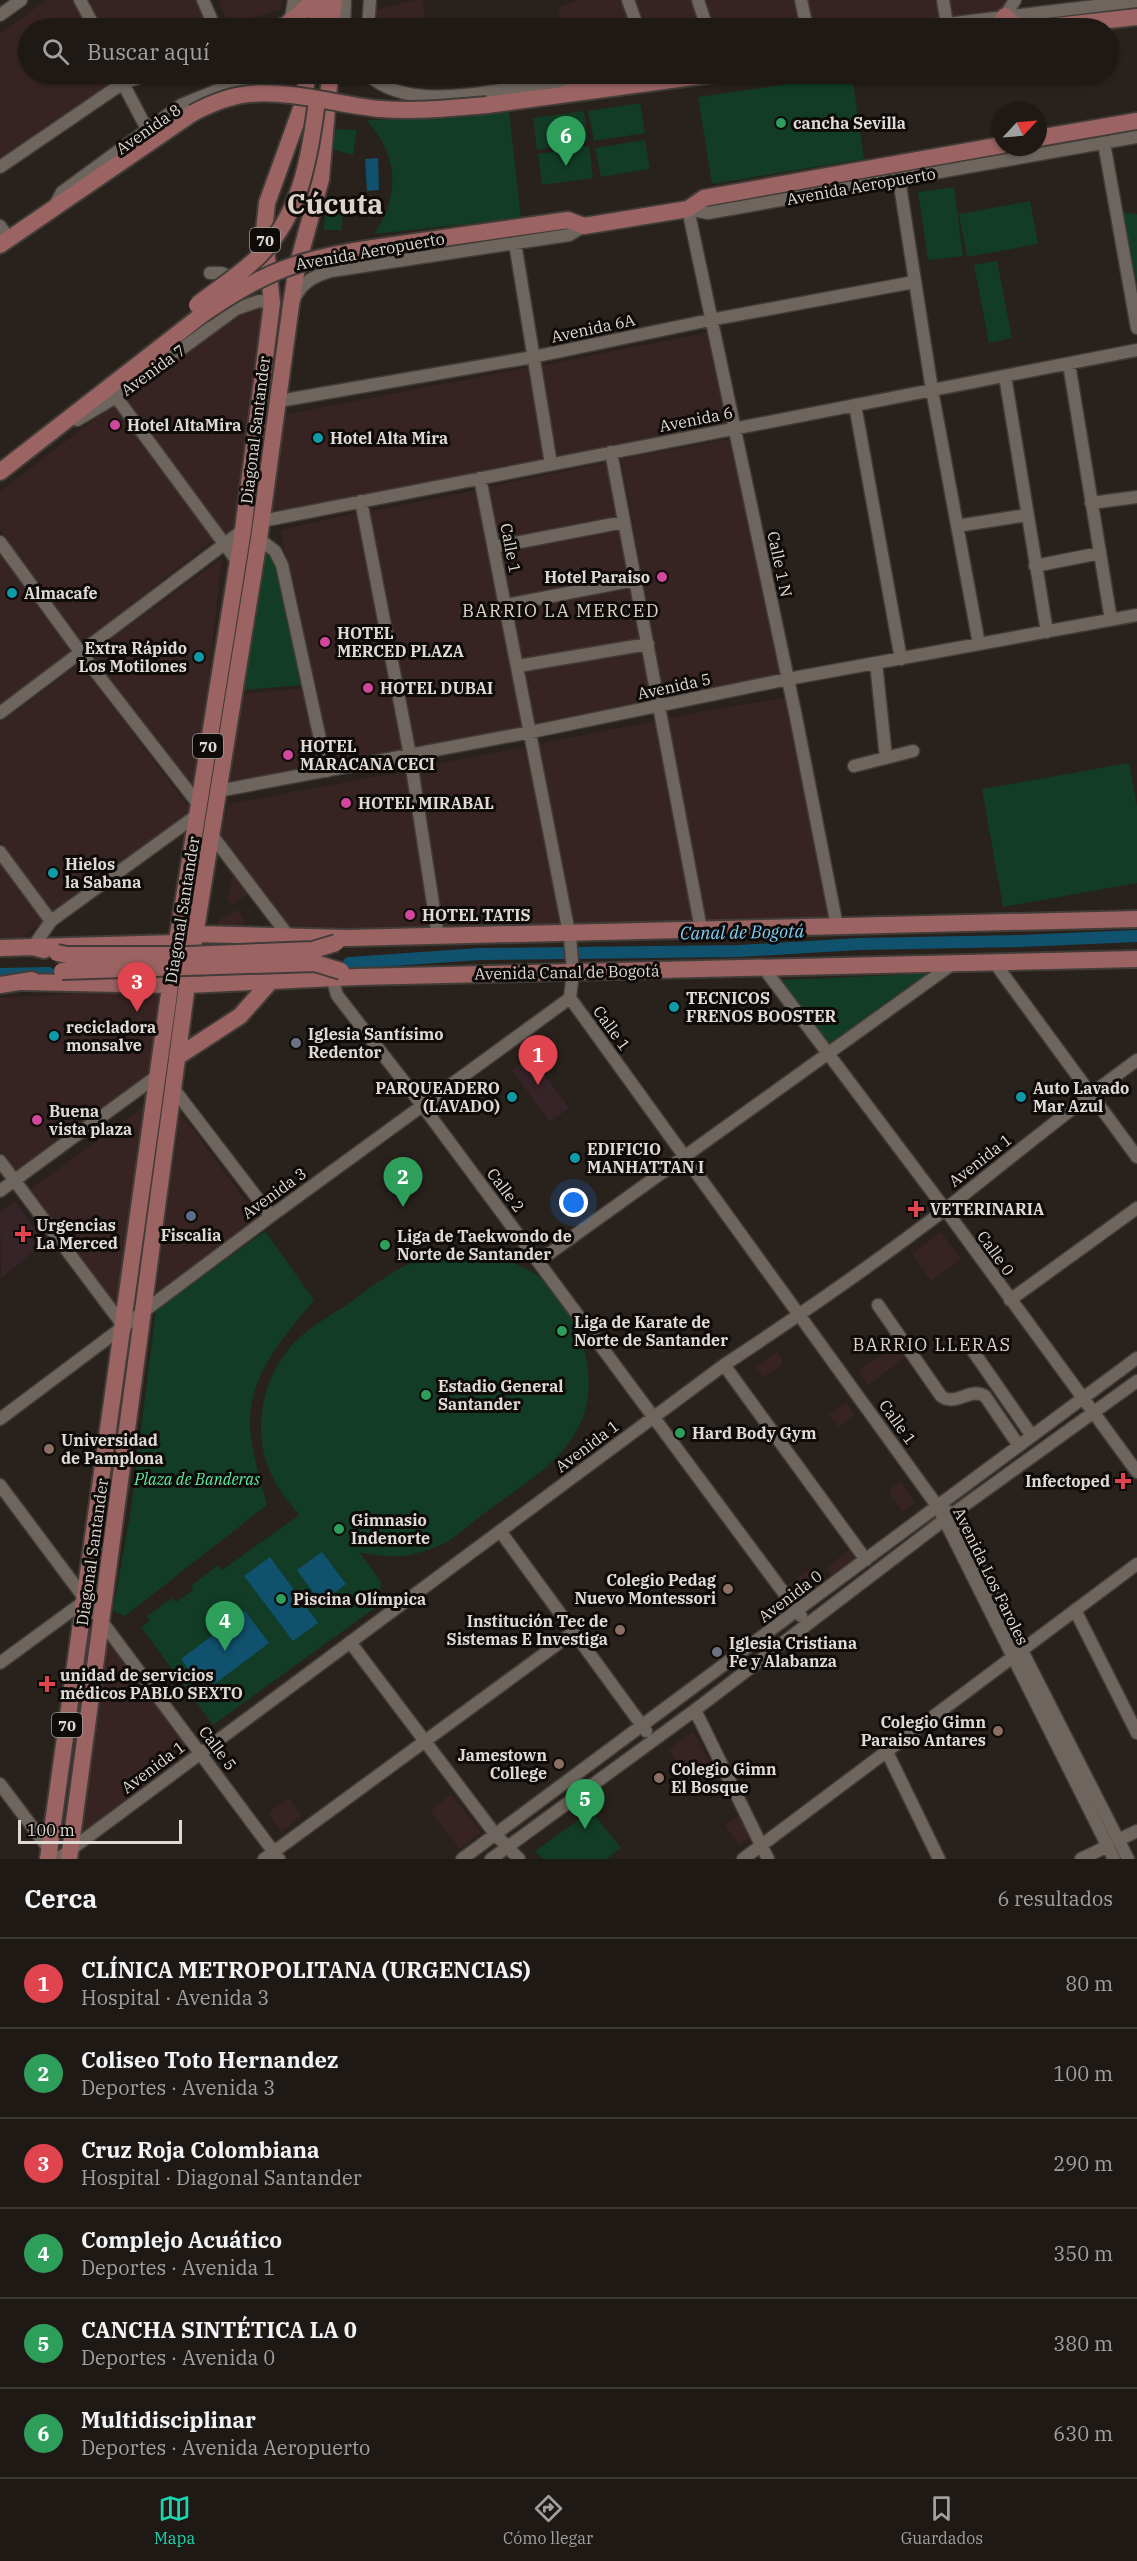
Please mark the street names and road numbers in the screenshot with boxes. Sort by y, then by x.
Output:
street label: Avenida 8 [112,99,184,159]
street label: Avenida Aeropuerto [785,163,937,209]
road number: 70 [250,228,280,252]
street label: Avenida Aeropuerto [294,228,446,274]
street label: Avenida 6A [549,309,637,347]
street label: Avenida 7 [117,340,189,400]
street label: Diagonal Santander [236,355,274,505]
street label: Avenida 6 [657,402,735,436]
street label: Calle 1 [496,521,526,575]
street label: Calle 1 N [763,529,797,599]
street label: Avenida 5 [635,668,713,704]
road number: 70 [193,734,223,758]
street label: Diagonal Santander [161,835,203,985]
street label: Avenida Canal de Bogotá [474,960,660,984]
street label: Calle 1 [589,1002,635,1054]
street label: Avenida 1 [944,1129,1016,1191]
street label: Avenida 3 [238,1163,310,1223]
street label: Calle 2 [483,1164,529,1216]
street label: Calle 0 [973,1227,1019,1279]
street label: Calle 1 [875,1396,921,1448]
street label: Avenida 1 [551,1416,623,1476]
street label: Diagonal Santander [72,1477,112,1627]
street label: Avenida Los Faroles [949,1504,1033,1648]
street label: Avenida 0 [754,1566,826,1626]
road number: 70 [52,1713,82,1737]
street label: Calle 5 [195,1722,241,1774]
street label: Avenida 1 [117,1737,189,1797]

